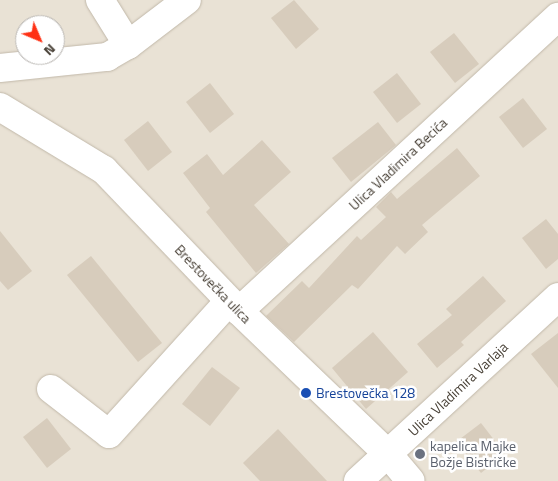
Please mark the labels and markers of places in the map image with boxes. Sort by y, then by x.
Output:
place label: Brestovečka 128 [316,385,415,401]
marker: Brestovečka 128 [300,387,312,399]
place label: kapelica Majke Božje Bistričke [430,438,516,471]
marker: kapelica Majke Božje Bistričke [414,448,426,460]

